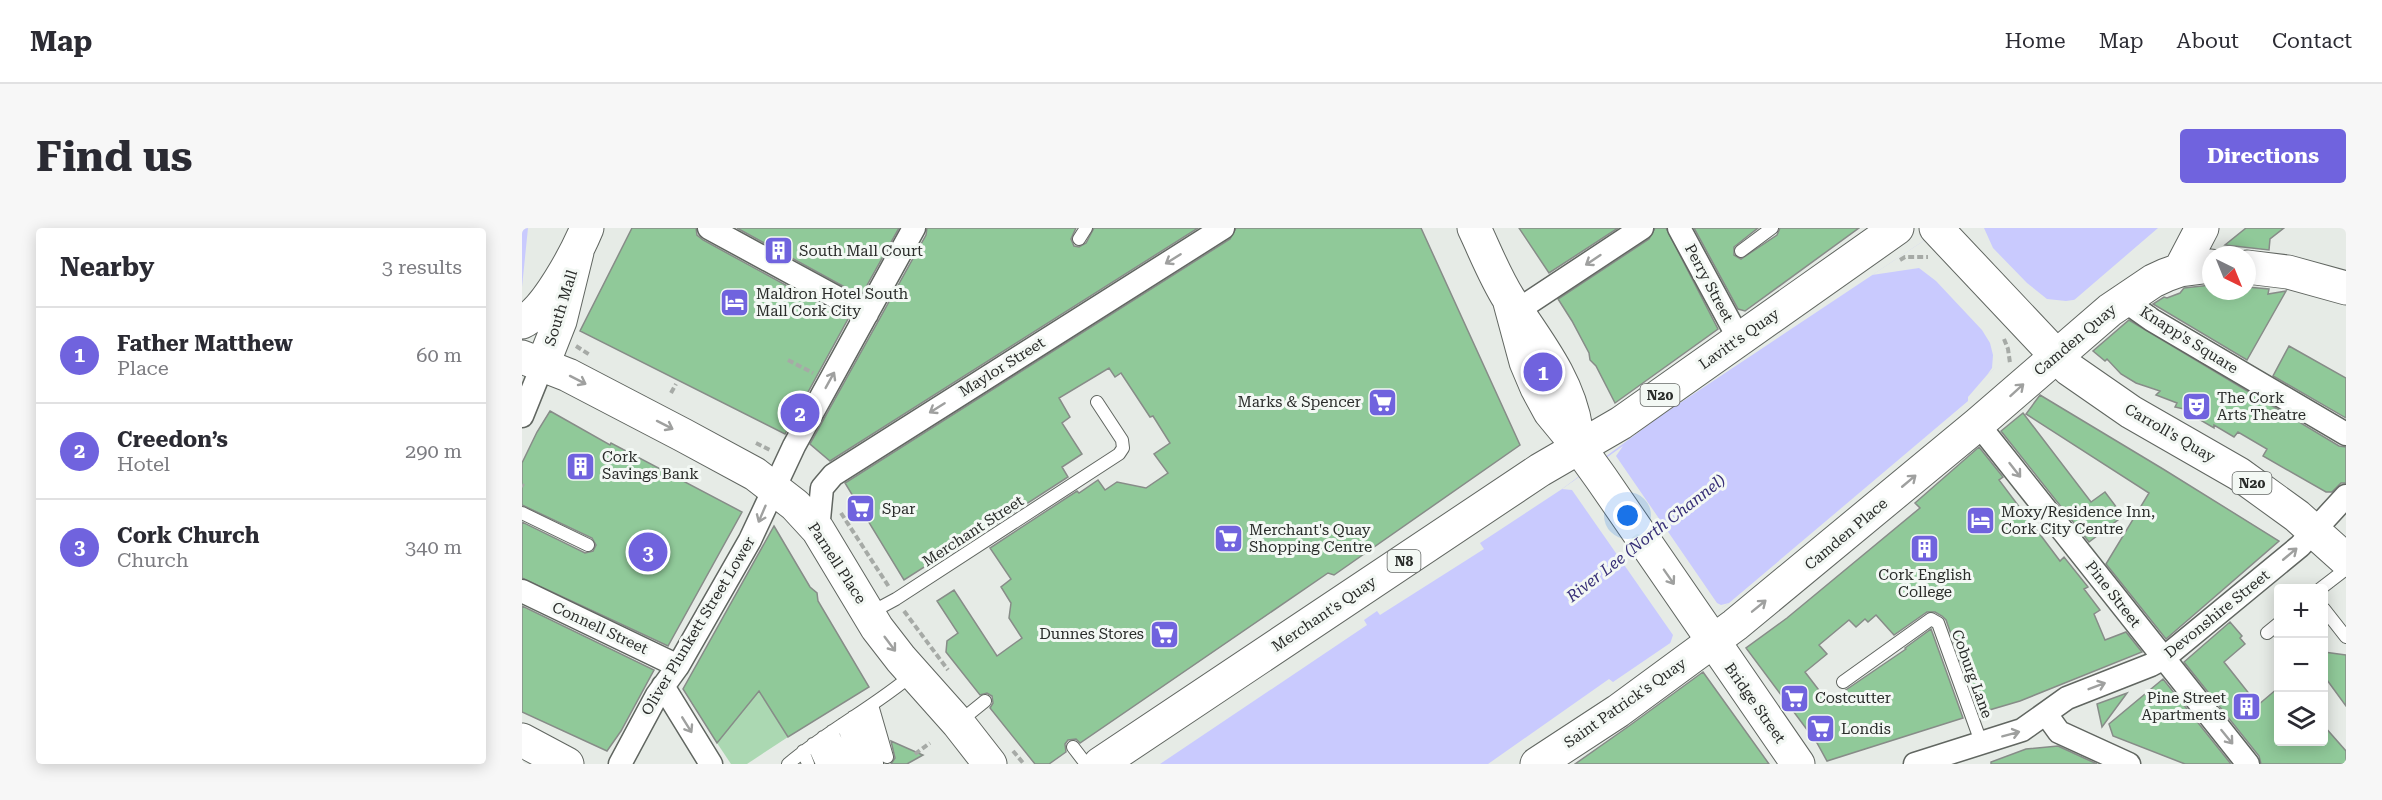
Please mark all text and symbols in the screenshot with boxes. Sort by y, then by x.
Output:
text: Map [30,25,92,58]
text: Home [2005,29,2066,53]
text: Map [2099,29,2144,53]
text: About [2177,29,2239,53]
text: Contact [2272,29,2352,53]
button: Directions [2180,129,2346,183]
text: Find us [36,132,193,181]
building icon: South Mall Court [762,235,794,267]
street label: Perry Street [1681,241,1737,325]
place label: South Mall Court [799,242,923,260]
north arrow [2202,246,2256,300]
text: Nearby [60,252,154,282]
one-way arrow [1165,253,1182,265]
one-way arrow [1585,254,1602,267]
text: 3 results [382,255,462,279]
street label: South Mall [541,267,581,348]
place label: Maldron Hotel South Mall Cork City [756,285,908,320]
hotel icon: Maldron Hotel South Mall Cork City [719,287,751,319]
street label: Camden Quay [2030,300,2120,380]
street label: Knapp's Square [2137,303,2241,377]
street label: Lavitt's Quay [1695,305,1783,373]
text: Father Matthew [117,331,293,356]
street label: Maylor Street [956,333,1048,400]
text: 1 [74,343,85,367]
text: 60 m [416,343,462,367]
pin: 1 [1524,350,1562,394]
text: Place [117,356,169,380]
one-way arrow [824,372,836,389]
one-way arrow [569,375,587,387]
one-way arrow [2009,383,2024,397]
road number: N20 [1640,384,1680,406]
supermarket icon: Marks & Spencer [1366,386,1398,418]
place label: The Cork Arts Theatre [2217,389,2306,424]
pin: 2 [780,390,820,435]
theatre icon: The Cork Arts Theatre [2180,391,2212,423]
place label: Marks & Spencer [1237,393,1361,411]
street label: Carroll's Quay [2122,400,2219,466]
one-way arrow [929,402,946,414]
one-way arrow [656,419,673,431]
text: Creedon’s [117,427,228,452]
text: 2 [74,439,85,463]
text: 290 m [405,439,462,463]
place label: Cork Savings Bank [602,448,699,483]
building icon: Cork Savings Bank [565,450,597,482]
text: Hotel [117,452,170,476]
one-way arrow [2008,461,2021,477]
water label: River Lee (North Channel) [1562,470,1729,607]
road number: N20 [2232,472,2272,494]
one-way arrow [1901,475,1917,488]
street label: Merchant Street [919,491,1027,570]
supermarket icon: Spar [845,493,877,525]
street label: Camden Place [1801,494,1891,574]
place label: Spar [882,500,915,518]
your location [1613,501,1642,530]
place label: Moxy/Residence Inn, Cork City Centre [2001,503,2155,538]
one-way arrow [756,505,768,523]
hotel icon: Moxy/Residence Inn, Cork City Centre [1964,505,1996,537]
street label: Parnell Place [804,519,870,607]
place label: Merchant's Quay Shopping Centre [1249,521,1372,556]
text: Cork Church [117,523,259,548]
supermarket icon: Merchant's Quay Shopping Centre [1212,523,1244,555]
pin: 3 [628,530,668,574]
building icon: Cork English College [1909,532,1941,564]
street label: Oliver Plunkett Street Lower [638,534,758,718]
text: 3 [74,535,85,559]
text: 340 m [405,535,462,559]
one-way arrow [2282,547,2297,561]
text: Church [117,548,189,572]
road number: N8 [1388,550,1420,572]
street label: Pine Street [2082,557,2145,631]
place label: Cork English College [1878,566,1972,601]
street label: Devonshire Street [2161,566,2273,662]
one-way arrow [1663,569,1675,585]
street label: Merchant's Quay [1269,572,1380,655]
map controls [2274,584,2328,746]
button: + [2274,584,2328,638]
street label: Connell Street [549,598,651,658]
one-way arrow [1751,599,1767,612]
supermarket icon: Dunnes Stores [1149,618,1181,650]
place label: Dunnes Stores [1039,625,1144,643]
street label: Coburg Lane [1948,627,1996,721]
one-way arrow [884,636,896,652]
button: − [2274,638,2328,692]
street label: Saint Patrick's Quay [1561,654,1690,752]
street label: Bridge Street [1721,659,1790,747]
one-way arrow [2087,680,2106,691]
supermarket icon: Costcutter [1778,682,1810,714]
place label: Costcutter [1815,689,1891,707]
place label: Pine Street Apartments [2142,689,2226,724]
building icon: Pine Street Apartments [2231,691,2263,723]
button: layers [2274,692,2328,746]
supermarket icon: Londis [1804,713,1836,745]
one-way arrow [682,716,694,733]
place label: Londis [1841,720,1891,738]
one-way arrow [2001,727,2020,739]
one-way arrow [2221,729,2234,745]

